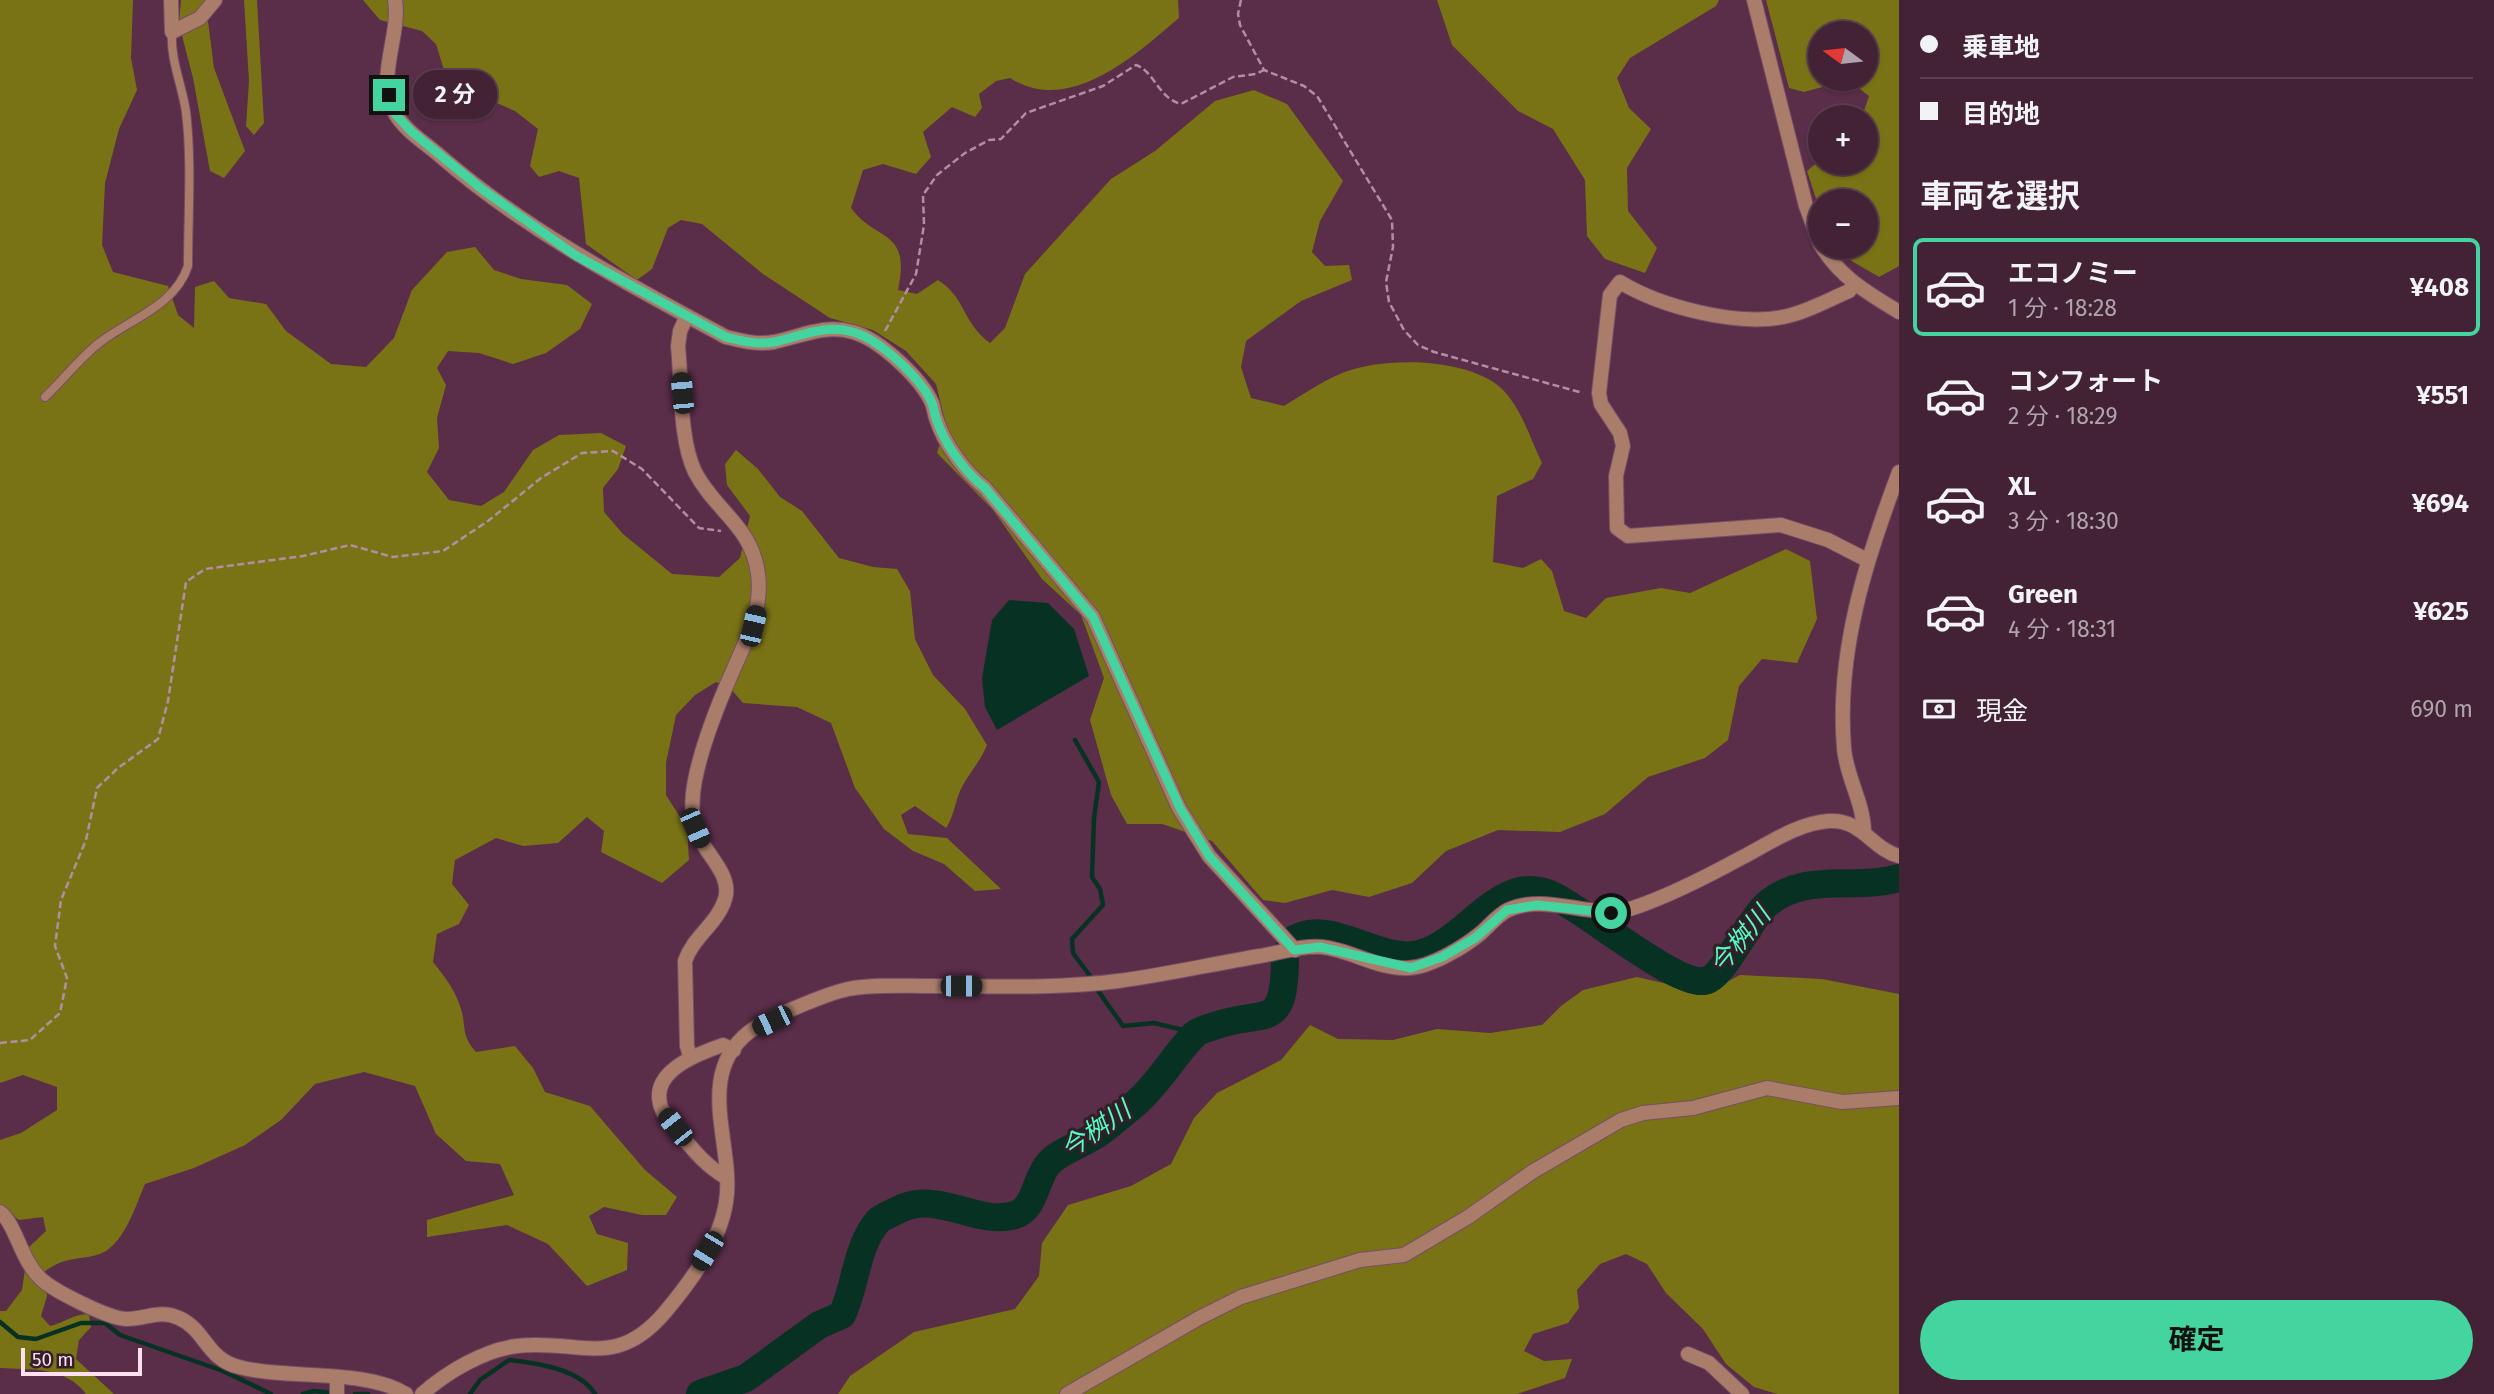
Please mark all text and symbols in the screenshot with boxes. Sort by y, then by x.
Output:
north arrow [1808,21,1878,91]
map controls [1808,21,1878,259]
text: 乗車地 [1962,32,2040,63]
callout: 2 分 [414,70,498,119]
route end [373,79,405,111]
text: 2 分 [435,80,475,108]
text: 目的地 [1962,99,2040,130]
button: + [1808,105,1878,175]
text: 車両を選択 [1920,177,2080,215]
button: − [1808,189,1878,259]
icon: car [1924,256,1987,319]
text: エコノミー [2008,258,2138,289]
text: ¥408 [2410,272,2469,303]
text: 1 分 · 18:28 [2008,294,2117,322]
icon: car [1924,364,1987,427]
text: コンフォート [2008,366,2163,397]
car [670,371,695,415]
text: ¥551 [2416,380,2469,411]
text: 2 分 · 18:29 [2008,402,2118,430]
text: XL [2008,471,2036,502]
icon: car [1924,472,1987,535]
text: ¥694 [2412,488,2469,519]
text: 3 分 · 18:30 [2008,507,2119,535]
text: Green [2008,579,2078,610]
icon: car [1924,580,1987,643]
text: ¥625 [2413,596,2469,627]
car [739,603,768,649]
text: 4 分 · 18:31 [2008,615,2116,643]
icon: cash [1920,690,1958,728]
text: 690 m [2410,695,2473,723]
text: 現金 [1976,696,2028,727]
car [677,805,714,851]
route start [1595,897,1627,929]
water label: 今桝川 [1703,898,1779,980]
car [941,976,983,997]
car [749,1002,796,1040]
water label: 今桝川 [1055,1093,1139,1165]
car [654,1104,697,1150]
car [688,1228,727,1274]
button: 確定 [1920,1300,2473,1380]
scale bar [21,1345,142,1377]
text: 50 m [32,1348,73,1371]

